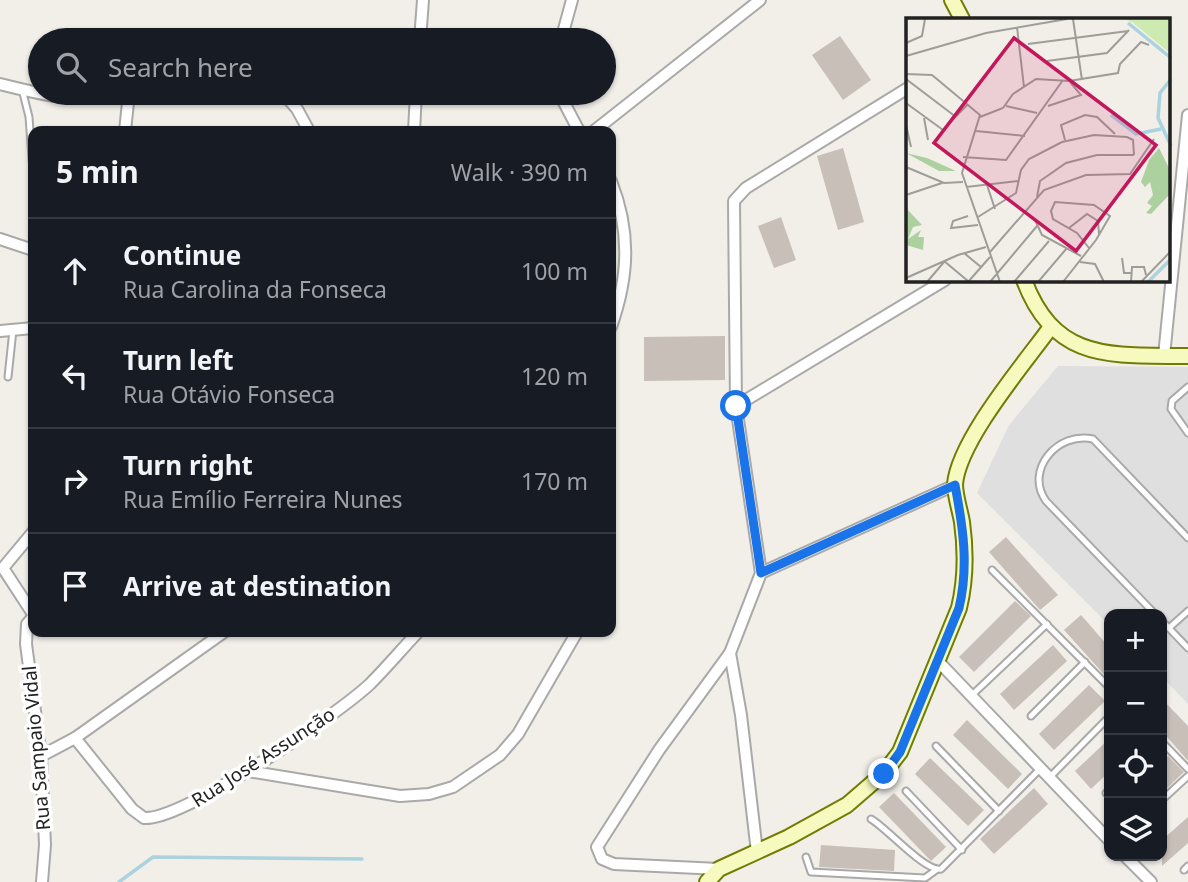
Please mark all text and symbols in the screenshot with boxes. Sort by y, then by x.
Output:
inset map [906,18,1170,282]
search box [28,28,616,105]
icon: search [52,48,90,86]
text: Search here [108,49,253,85]
text: 5 min [56,151,139,192]
text: Walk · 390 m [451,156,588,188]
text: Continue [123,237,241,273]
icon: ahead [56,252,94,290]
text: 100 m [521,255,588,287]
text: Rua Carolina da Fonseca [123,273,387,305]
text: Turn left [123,342,234,378]
icon: left [56,357,94,395]
text: 120 m [521,360,588,392]
text: Rua Otávio Fonseca [123,378,335,410]
route start [720,390,751,421]
text: Turn right [123,447,253,483]
icon: right [56,462,94,500]
text: 170 m [521,465,588,497]
text: Rua Emílio Ferreira Nunes [123,483,403,515]
icon: arrive [56,567,94,605]
text: Arrive at destination [123,568,392,604]
map controls [1104,609,1167,861]
button: + [1104,609,1167,672]
street label: Rua Sampaio Vidal [16,665,56,831]
button: − [1104,672,1167,735]
street label: Rua José Assunção [186,701,340,813]
button: locate [1104,735,1167,798]
route end [868,758,899,789]
button: layers [1104,798,1167,861]

